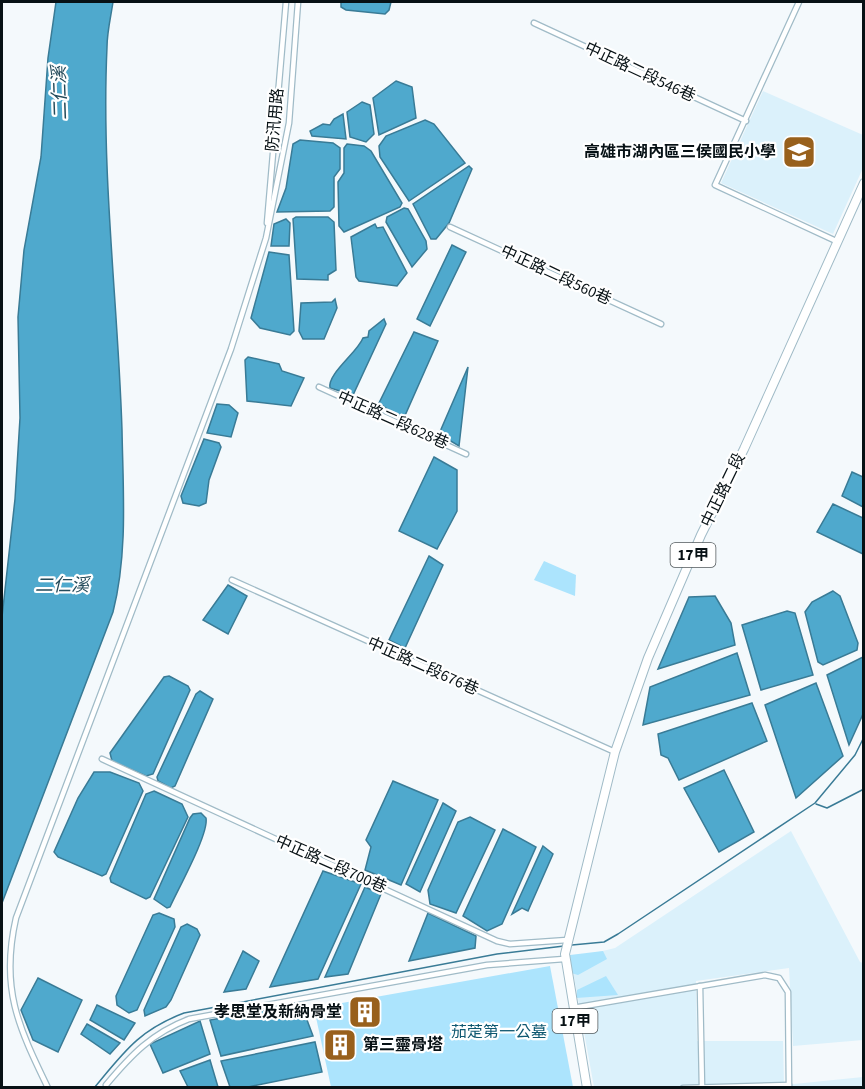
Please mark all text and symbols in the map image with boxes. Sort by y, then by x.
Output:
street label: 中正路二段546巷 [581,37,699,107]
water label: 二仁溪 [46,63,73,120]
street label: 防汛用路 [261,87,289,153]
school or university icon: 高雄市湖內區三侯國民小學 [781,134,817,170]
place label: 高雄市湖內區三侯國民小學 [584,141,776,163]
street label: 中正路二段560巷 [497,240,615,310]
street label: 中正路二段628巷 [334,386,452,454]
street label: 中正路二段 [696,449,750,531]
road number: 17甲 [670,543,716,567]
water label: 二仁溪 [35,573,92,598]
street label: 中正路二段676巷 [364,632,482,700]
street label: 中正路二段700巷 [272,830,390,898]
building icon: 孝思堂及新納骨堂 [347,994,383,1030]
place label: 孝思堂及新納骨堂 [214,1001,342,1023]
road number: 17甲 [552,1009,598,1033]
park label: 茄萣第一公墓 [451,1021,547,1043]
building icon: 第三靈骨塔 [322,1027,358,1063]
place label: 第三靈骨塔 [363,1034,443,1056]

